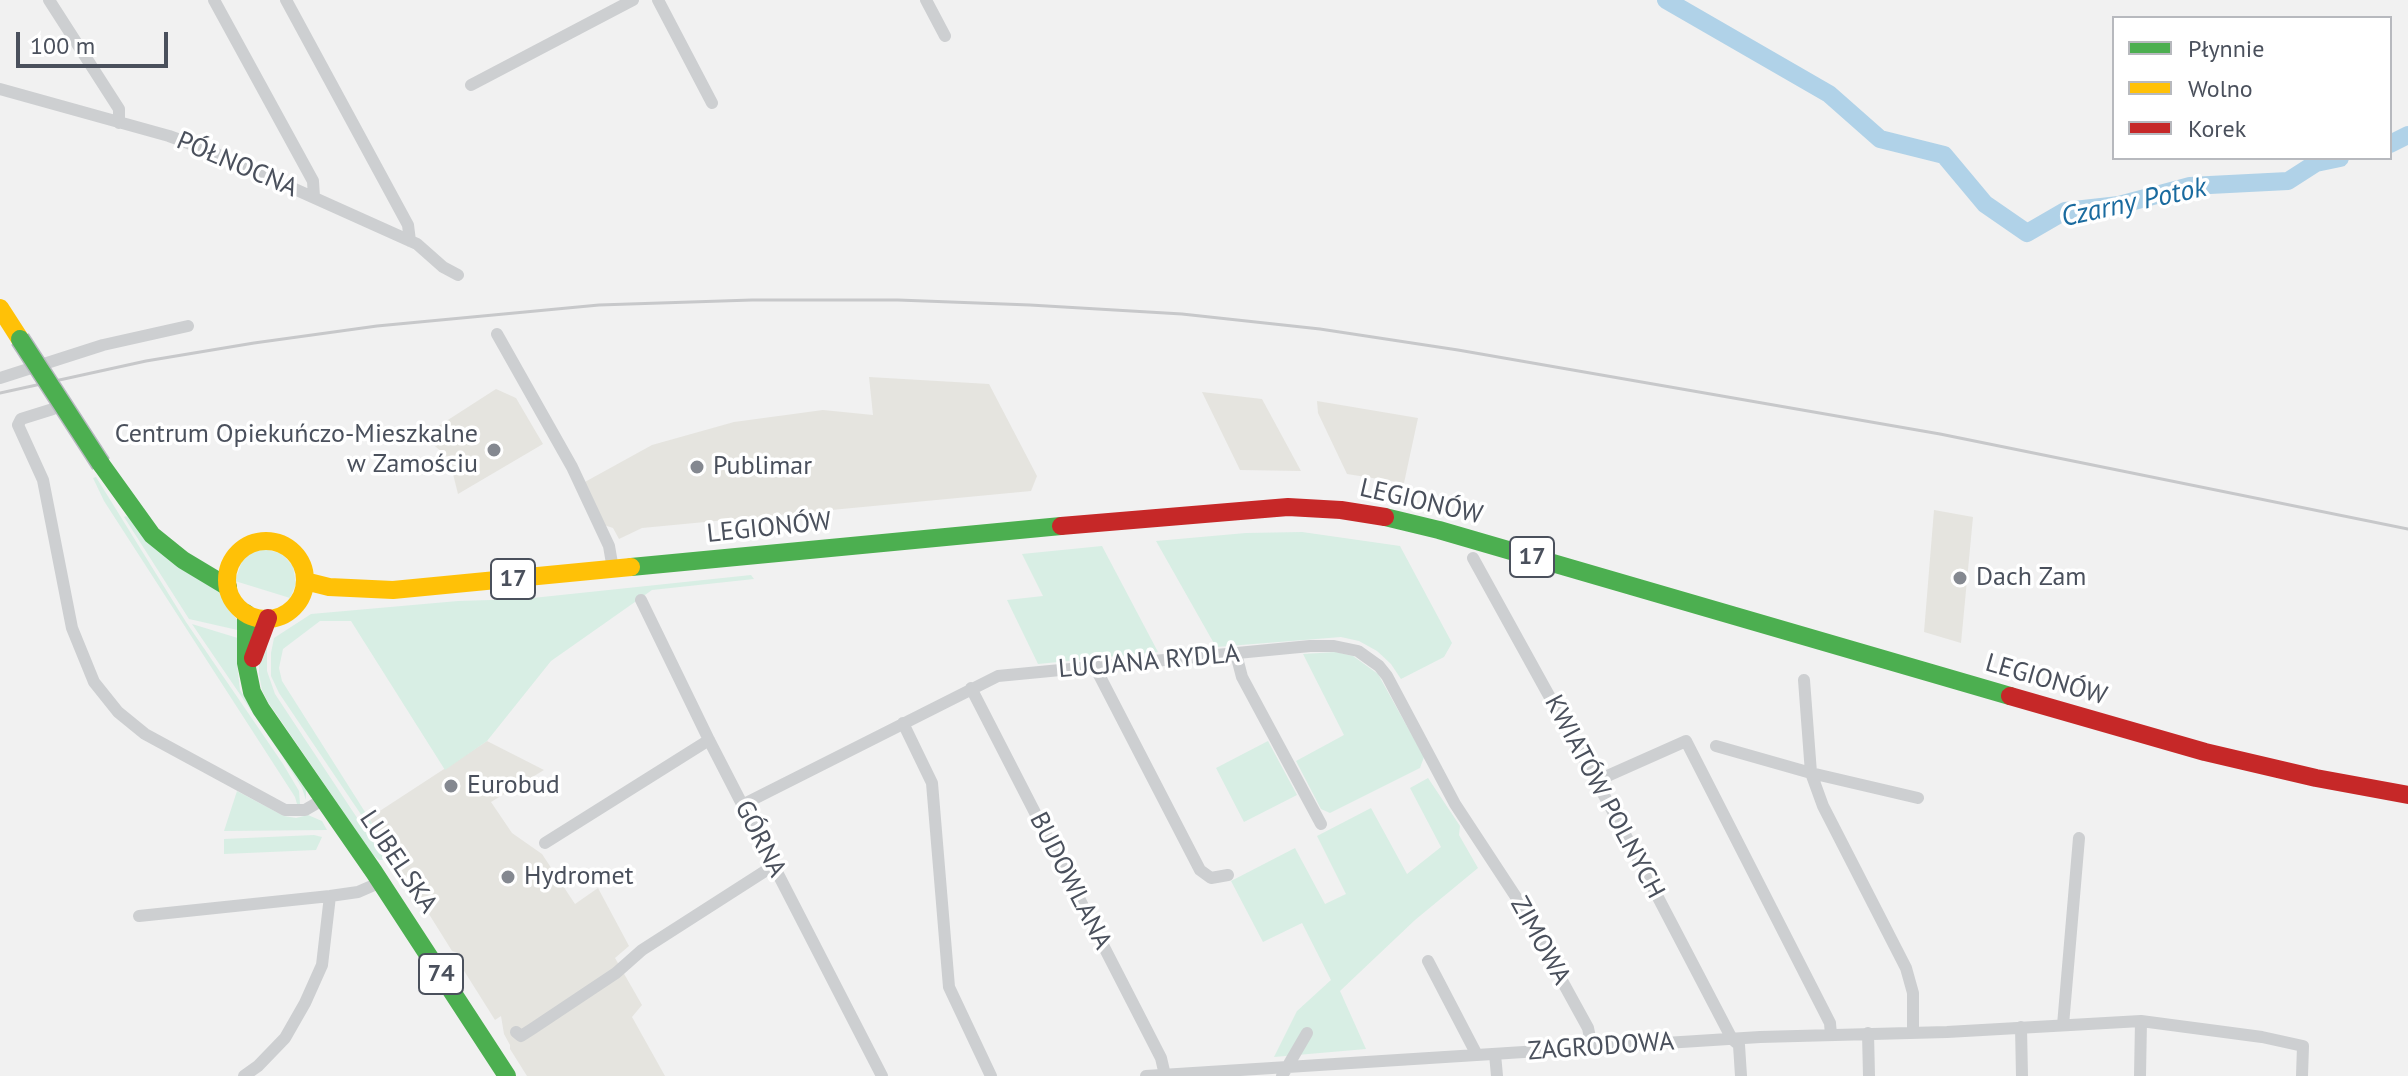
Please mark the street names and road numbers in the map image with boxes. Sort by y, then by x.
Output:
street label: PÓŁNOCNA [172,126,302,204]
street label: LEGIONÓW [1357,473,1485,531]
street label: LEGIONÓW [705,506,833,550]
road number: 17 [1510,537,1554,577]
road number: 17 [491,559,535,599]
street label: LUCJANA RYDLA [1057,639,1241,685]
street label: LEGIONÓW [1982,648,2110,712]
street label: KWIATÓW POLNYCH [1537,690,1671,904]
street label: GÓRNA [728,795,792,883]
street label: LUBELSKA [352,805,444,919]
street label: BUDOWLANA [1022,807,1118,955]
street label: ZIMOWA [1503,892,1577,990]
road number: 74 [419,954,463,994]
street label: ZAGRODOWA [1527,1026,1675,1068]

